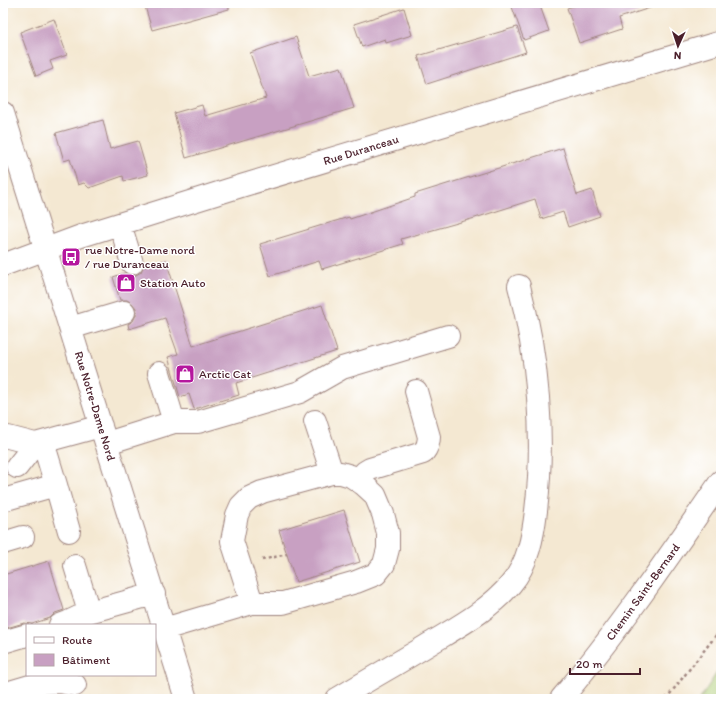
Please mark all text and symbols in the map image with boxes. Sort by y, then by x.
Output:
north arrow [658,26,698,66]
text: N [673,49,682,62]
street label: Rue Duranceau [322,132,401,168]
place label: rue Notre-Dame nord / rue Duranceau [85,243,195,271]
bus stop icon: rue Notre-Dame nord / rue Duranceau [60,246,82,268]
shop icon: Station Auto [115,272,137,294]
place label: Station Auto [140,276,206,290]
street label: Rue Notre-Dame Nord [72,349,119,463]
shop icon: Arctic Cat [174,363,196,385]
place label: Arctic Cat [199,367,251,381]
street label: Chemin Saint-Bernard [603,540,683,643]
legend [26,624,156,676]
text: Route [62,633,92,647]
scale bar [570,650,640,676]
text: Bâtiment [62,653,111,667]
text: 20 m [576,657,603,671]

